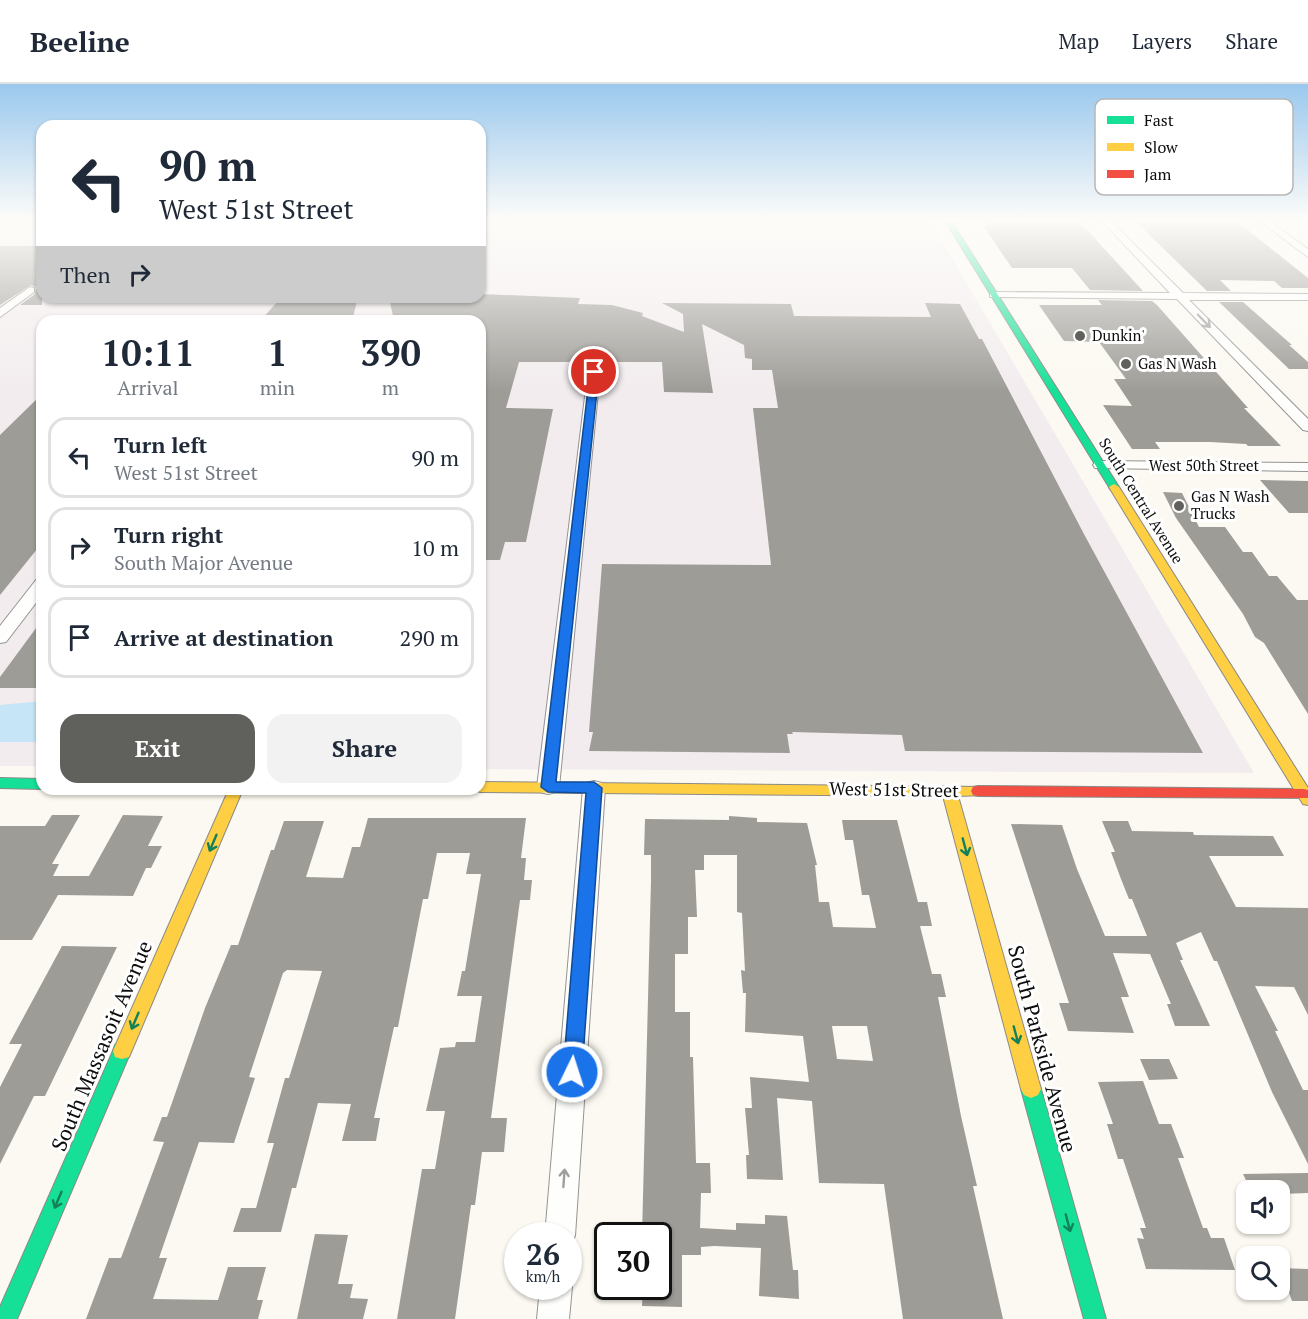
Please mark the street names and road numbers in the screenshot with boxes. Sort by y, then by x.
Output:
street label: South Central Avenue [1095,434,1189,567]
street label: West 50th Street [1149,455,1260,475]
street label: West 51st Street [829,776,959,802]
street label: South Massasoit Avenue [44,936,158,1155]
street label: South Parkside Avenue [1002,942,1084,1155]

